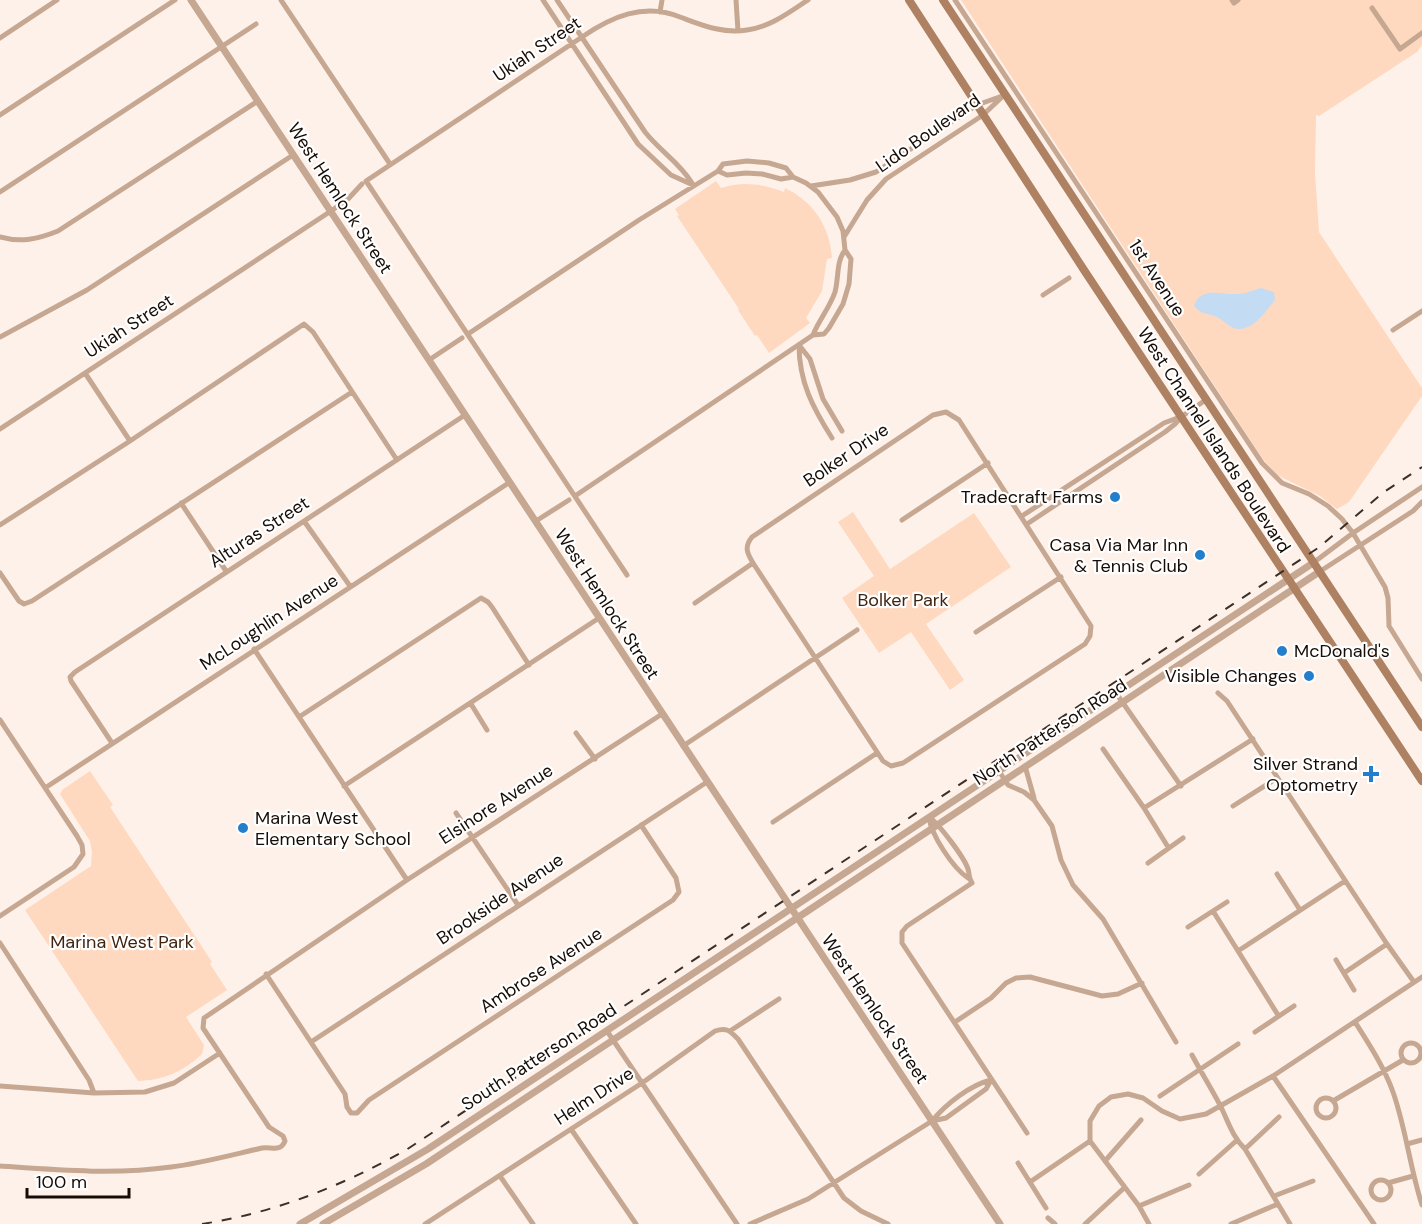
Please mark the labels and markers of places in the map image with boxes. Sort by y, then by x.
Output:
place label: Tradecraft Farms [961,485,1103,509]
marker: Tradecraft Farms [1108,490,1122,504]
place label: Casa Via Mar Inn & Tennis Club [1049,533,1188,578]
marker: Casa Via Mar Inn & Tennis Club [1193,548,1207,562]
place label: McDonald's [1294,639,1390,663]
marker: McDonald's [1275,644,1289,658]
place label: Visible Changes [1165,664,1297,688]
marker: Visible Changes [1302,669,1316,683]
place label: Silver Strand Optometry [1253,752,1358,797]
marker: Silver Strand Optometry [1362,765,1380,783]
place label: Marina West Elementary School [255,806,411,851]
marker: Marina West Elementary School [236,821,250,835]

